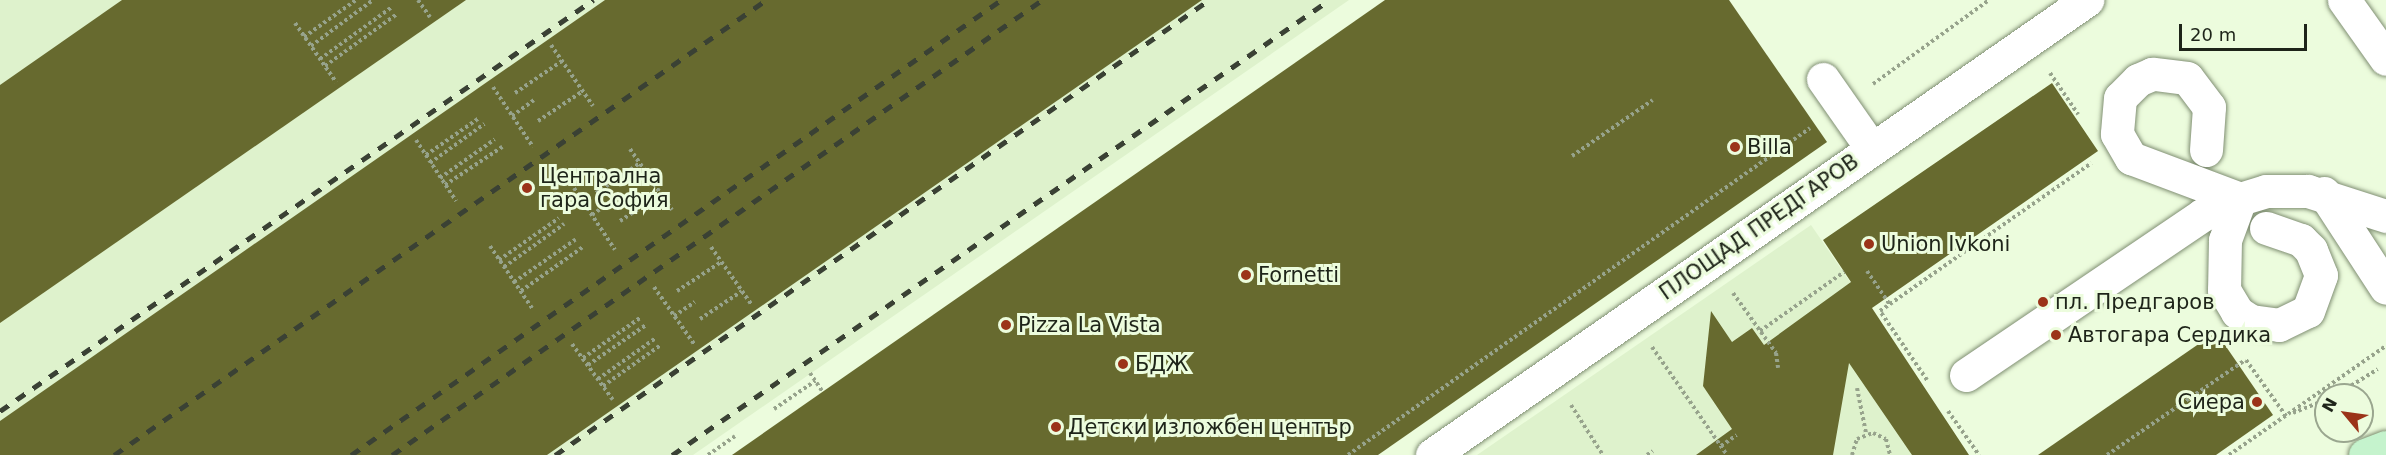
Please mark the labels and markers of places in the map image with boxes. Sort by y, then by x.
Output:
place label: Billa [1747,134,1792,160]
marker: Billa [1728,140,1742,154]
place label: Централна гара София [540,163,669,213]
marker: Централна гара София [518,179,536,197]
place label: Union Ivkoni [1881,231,2010,257]
marker: Union Ivkoni [1862,237,1876,251]
place label: Fornetti [1258,262,1339,288]
marker: Fornetti [1239,268,1253,282]
place label: пл. Предгаров [2055,289,2215,315]
marker: пл. Предгаров [2036,295,2050,309]
place label: Pizza La Vista [1018,312,1161,338]
marker: Pizza La Vista [999,318,1013,332]
place label: Автогара Сердика [2068,322,2271,348]
marker: Автогара Сердика [2049,328,2063,342]
place label: БДЖ [1135,351,1188,377]
marker: БДЖ [1116,357,1130,371]
place label: Сиера [2178,389,2245,415]
marker: Сиера [2250,395,2264,409]
place label: Детски изложбен център [1068,414,1352,440]
marker: Детски изложбен център [1049,420,1063,434]

